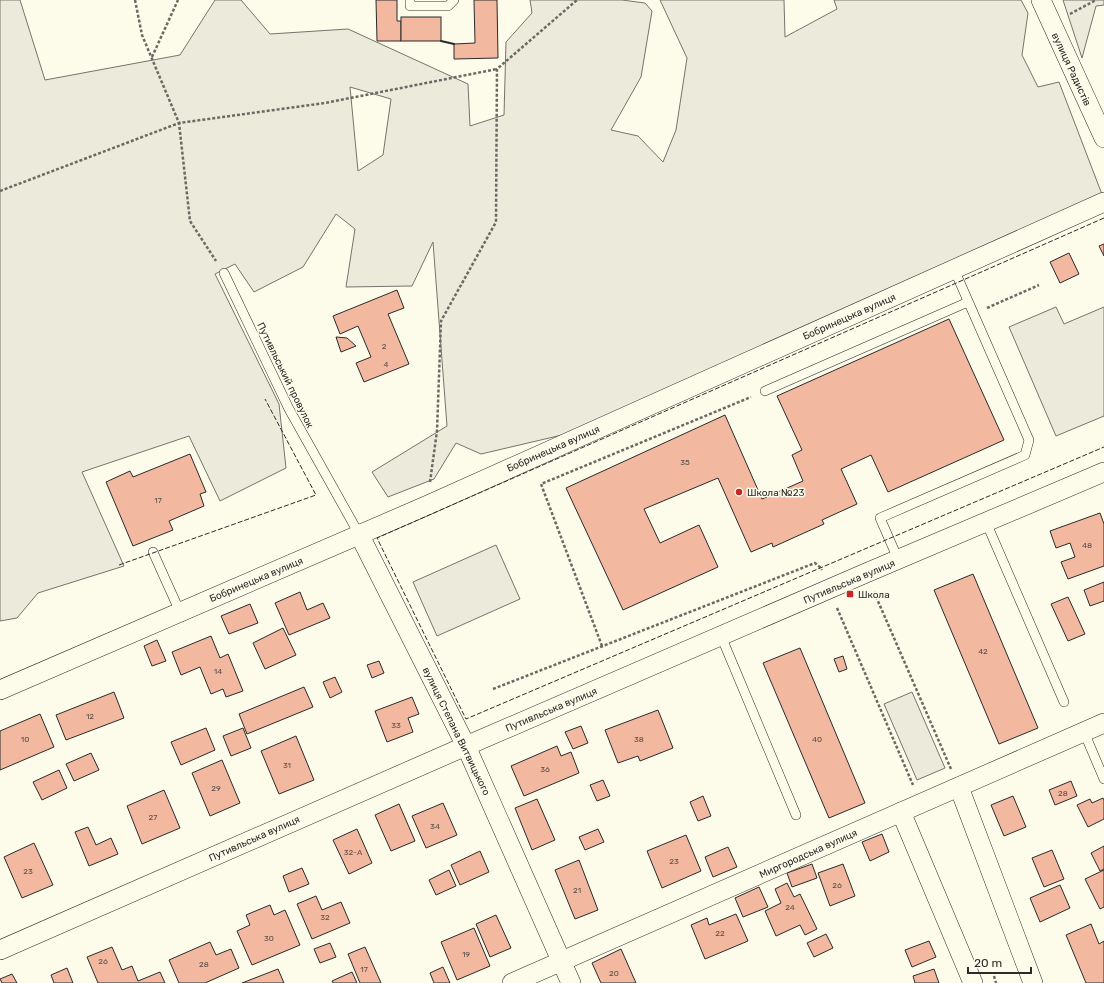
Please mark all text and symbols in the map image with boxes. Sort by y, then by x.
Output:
street label: вулиця Радистів [1049,31,1093,108]
street label: Бобринецька вулиця [801,291,898,343]
street label: Путивльський провулок [254,321,316,431]
house number: 2 [382,342,387,351]
house number: 4 [384,360,389,369]
street label: Бобринецька вулиця [505,423,602,475]
house number: 35 [680,458,690,467]
marker: Школа №23 [734,487,744,497]
place label: Школа №23 [747,487,805,499]
house number: 17 [154,496,162,505]
house number: 48 [1082,541,1092,550]
street label: Бобринецька вулиця [208,555,305,605]
street label: Путивльська вулиця [802,557,897,607]
marker: Школа [845,589,855,599]
place label: Школа [858,589,890,601]
house number: 42 [978,647,988,656]
street label: вулиця Степана Витвицького [420,665,493,798]
house number: 14 [214,667,222,676]
street label: Путивльська вулиця [504,685,599,735]
house number: 12 [86,712,94,721]
house number: 33 [391,721,401,730]
house number: 10 [21,735,29,744]
house number: 38 [634,735,644,744]
house number: 40 [812,735,822,744]
house number: 31 [283,761,291,770]
house number: 36 [540,765,550,774]
house number: 29 [211,784,221,793]
house number: 28 [1058,789,1068,798]
house number: 27 [149,813,157,822]
street label: Путивльська вулиця [207,813,302,864]
house number: 34 [430,822,440,831]
street label: Миргородська вулиця [758,827,859,881]
house number: 32-А [344,848,363,857]
house number: 23 [669,857,679,866]
house number: 23 [23,867,33,876]
house number: 26 [832,881,842,890]
house number: 21 [573,886,581,895]
house number: 24 [785,903,795,912]
house number: 32 [320,913,330,922]
house number: 22 [715,929,725,938]
house number: 30 [264,934,274,943]
scale bar [968,949,1031,975]
house number: 19 [462,950,470,959]
text: 20 m [974,956,1002,970]
house number: 26 [98,957,108,966]
house number: 28 [199,960,209,969]
house number: 17 [360,965,368,974]
house number: 20 [609,969,619,978]

